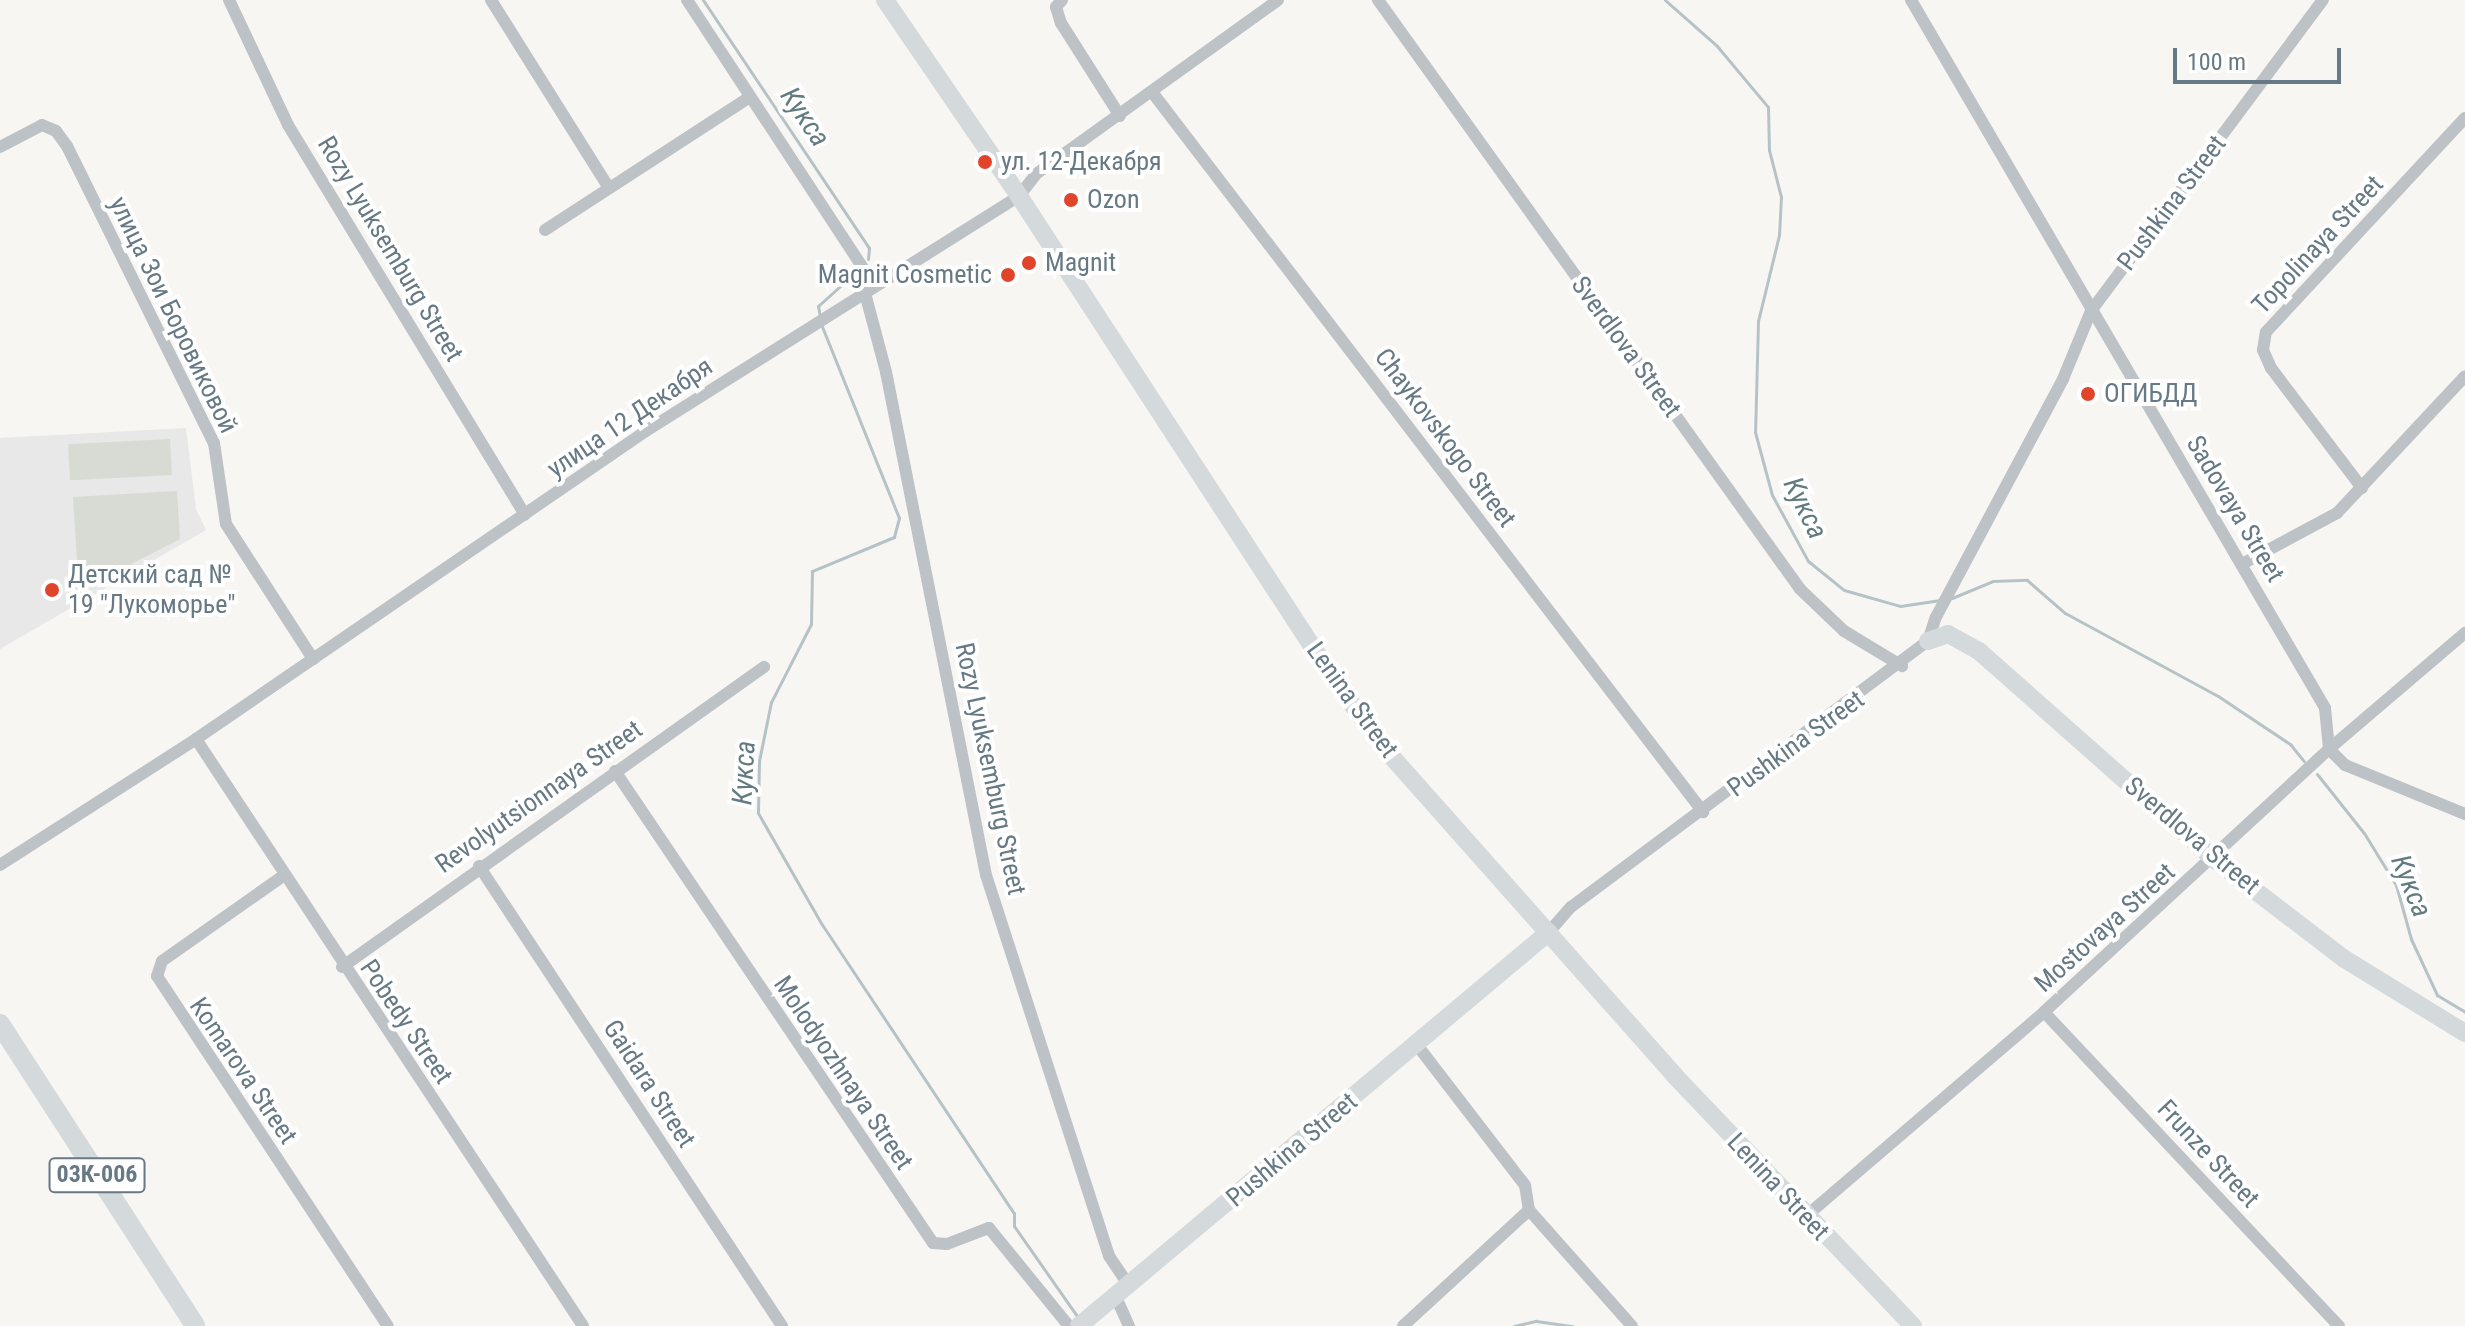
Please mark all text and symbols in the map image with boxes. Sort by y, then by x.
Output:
scale bar [2177,32,2345,82]
text: 100 m [2187,48,2246,76]
water label: Кукса [773,81,837,153]
street label: Pushkina Street [2111,129,2233,277]
street label: Rozy Lyuksemburg Street [310,131,470,367]
place label: ул. 12-Декабря [1001,146,1162,178]
marker: ул. 12-Декабря [976,153,994,171]
street label: Topolinaya Street [2246,169,2390,321]
place label: Ozon [1087,184,1139,216]
marker: Ozon [1062,191,1080,209]
street label: улица Зои Боровиковой [102,192,244,438]
place label: Magnit [1045,247,1116,279]
marker: Magnit [1020,254,1038,272]
place label: Magnit Cosmetic [818,259,992,291]
marker: Magnit Cosmetic [999,266,1017,284]
street label: Sverdlova Street [1565,271,1687,423]
street label: Chaykovskogo Street [1368,343,1522,533]
street label: улица 12 Декабря [541,351,719,485]
place label: ОГИБДД [2104,378,2197,410]
marker: ОГИБДД [2079,385,2097,403]
street label: Sadovaya Street [2179,430,2291,588]
water label: Кукса [1776,472,1834,544]
place label: Детский сад № 19 "Лукоморье" [68,559,236,620]
marker: Детский сад № 19 "Лукоморье" [43,581,61,599]
street label: Lenina Street [1300,636,1404,764]
street label: Rozy Lyuksemburg Street [948,640,1032,898]
street label: Pushkina Street [1722,684,1870,804]
street label: Revolyutsionnaya Street [430,714,648,880]
water label: Кукса [726,740,762,806]
street label: Sverdlova Street [2118,771,2266,901]
water label: Кукса [2383,850,2439,922]
street label: Mostovaya Street [2028,857,2182,999]
street label: Pobedy Street [353,954,459,1090]
street label: Molodyozhnaya Street [767,970,919,1176]
street label: Komarova Street [183,992,303,1150]
street label: Gaidara Street [596,1014,702,1154]
street label: Pushkina Street [1220,1086,1364,1214]
street label: Frunze Street [2150,1094,2266,1214]
street label: Lenina Street [1721,1127,1835,1247]
road number: 03К-006 [47,1155,147,1195]

